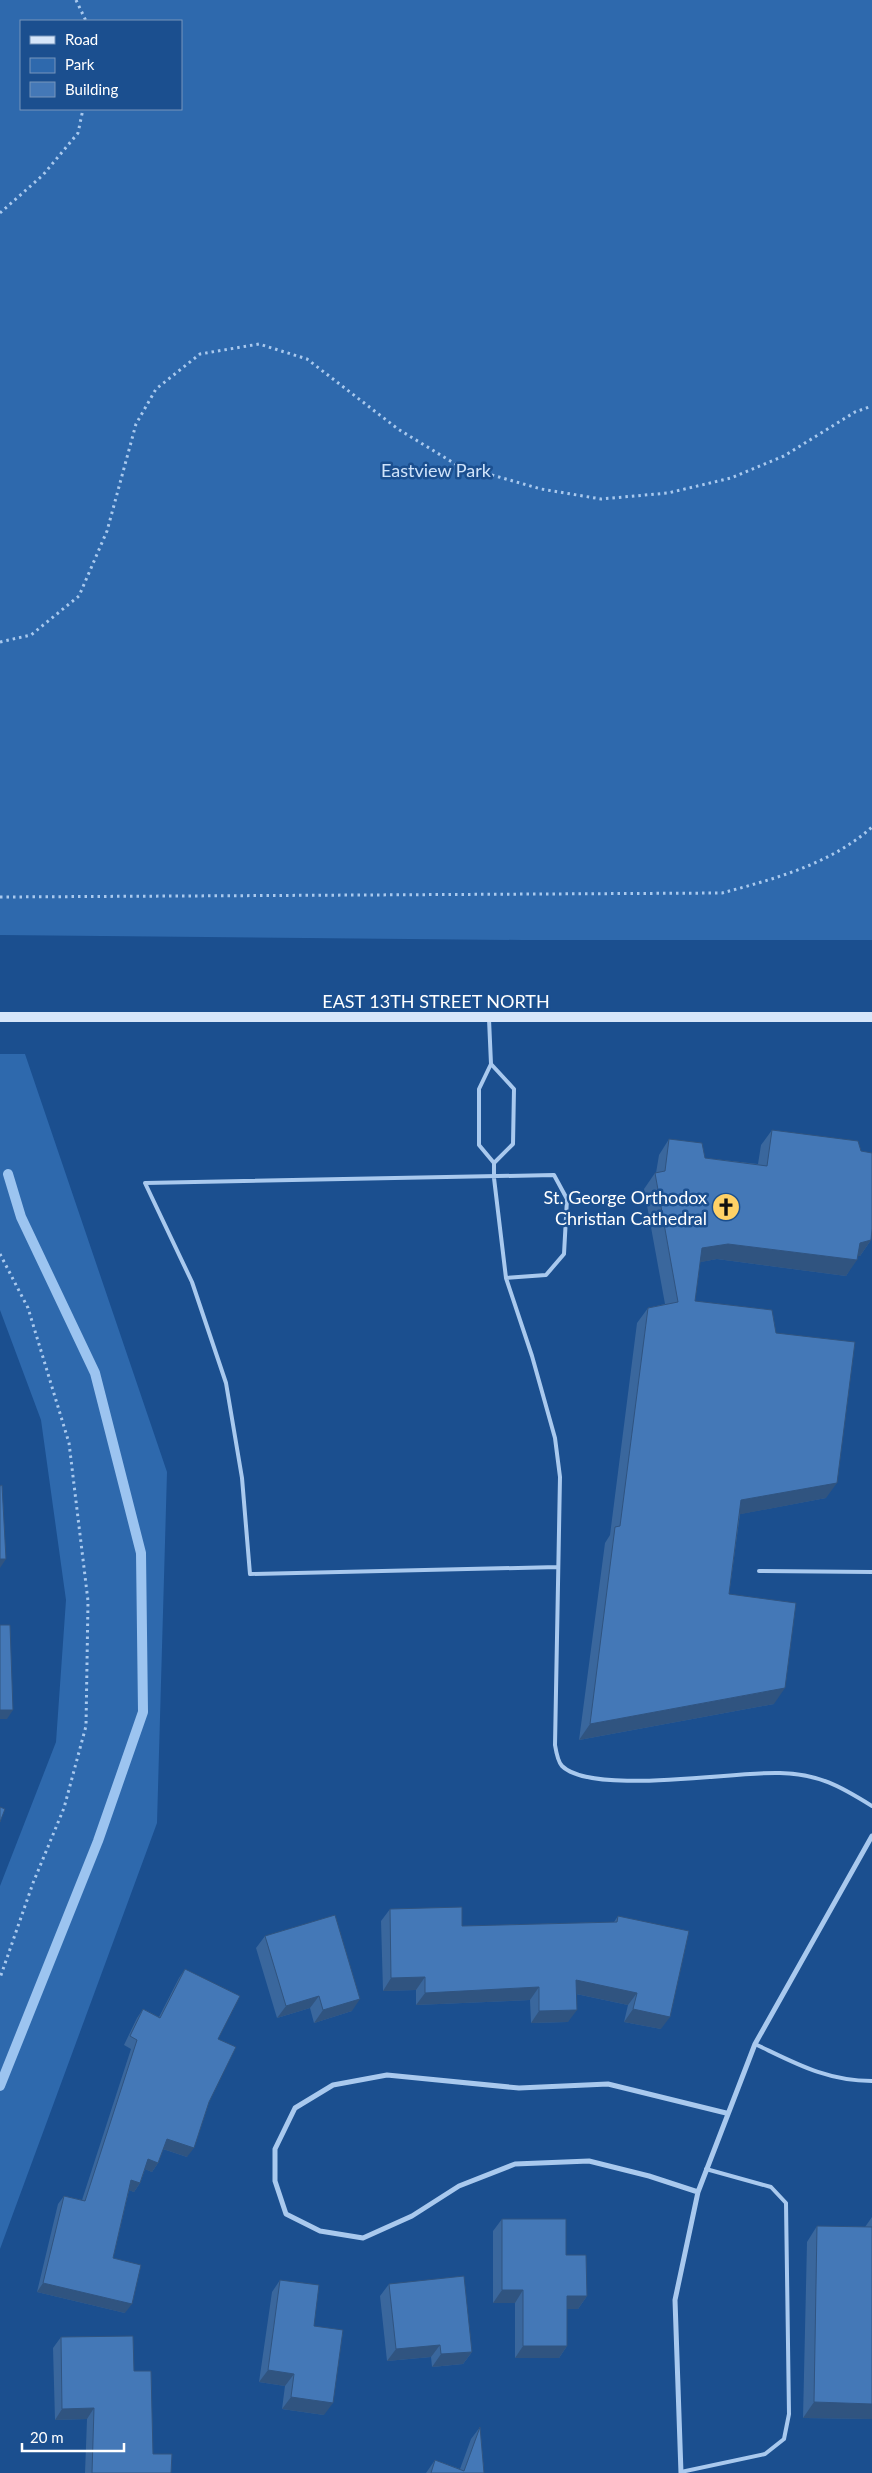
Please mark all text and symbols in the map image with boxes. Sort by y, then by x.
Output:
legend [20,20,182,110]
text: Road [65,30,98,48]
text: Park [65,55,95,73]
text: Building [65,80,118,98]
park label: Eastview Park [381,459,492,481]
street label: EAST 13TH STREET NORTH [322,990,550,1012]
place label: St. George Orthodox Christian Cathedral [544,1186,707,1229]
church icon: St. George Orthodox Christian Cathedral [711,1192,741,1222]
scale bar [22,2420,125,2452]
text: 20 m [30,2428,64,2446]

